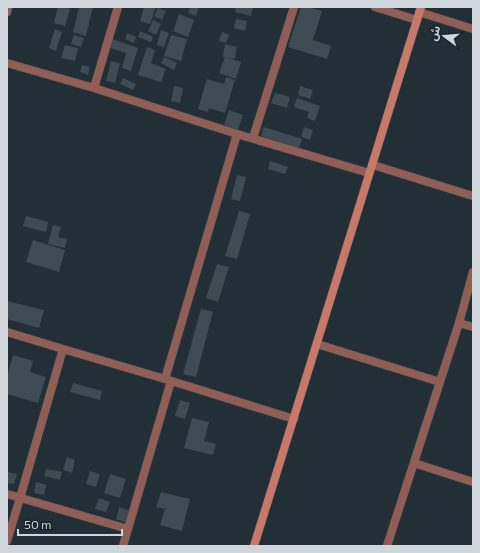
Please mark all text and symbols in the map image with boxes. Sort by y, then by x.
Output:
north arrow [424,16,464,56]
text: ش [426,24,443,42]
scale bar [18,511,122,537]
text: 50 m [24,517,52,531]

